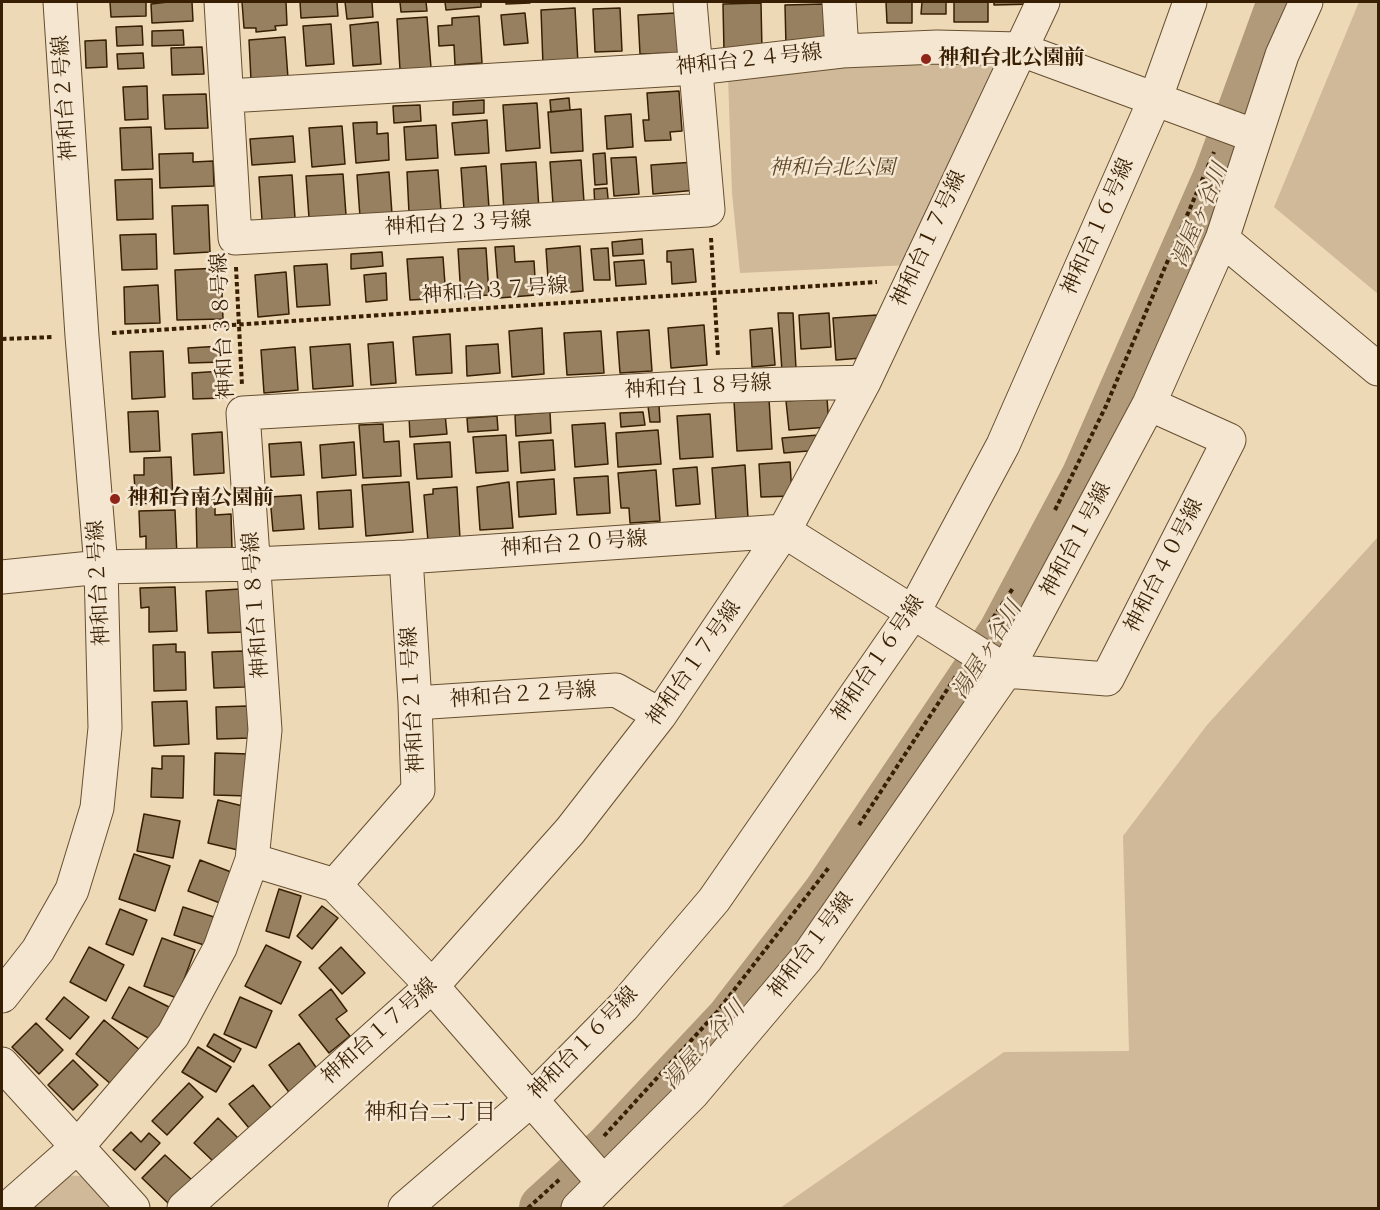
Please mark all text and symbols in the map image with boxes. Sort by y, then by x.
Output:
street label: 神和台２号線 [49,34,83,162]
street label: 神和台２４号線 [675,41,823,81]
place label: 神和台北公園前 [938,46,1085,72]
marker: 神和台北公園前 [919,52,933,66]
street label: 神和台１６号線 [1058,155,1140,299]
park label: 神和台北公園 [769,156,895,182]
water label: 湯屋ヶ谷川 [1167,160,1235,272]
street label: 神和台１７号線 [888,167,972,311]
street label: 神和台２３号線 [384,209,532,241]
street label: 神和台３８号線 [208,252,240,400]
street label: 神和台３７号線 [421,274,569,310]
street label: 神和台１８号線 [624,372,772,404]
street label: 神和台１号線 [1036,478,1118,602]
place label: 神和台南公園前 [127,486,274,512]
marker: 神和台南公園前 [108,492,122,506]
street label: 神和台４０号線 [1120,495,1210,637]
street label: 神和台２号線 [84,519,116,647]
street label: 神和台２０号線 [500,527,648,563]
street label: 神和台１８号線 [239,531,275,679]
street label: 神和台１６号線 [827,591,931,727]
street label: 神和台１７号線 [643,597,747,731]
water label: 湯屋ヶ谷川 [948,597,1028,705]
street label: 神和台２１号線 [398,626,430,774]
street label: 神和台２２号線 [449,678,597,714]
street label: 神和台１号線 [764,888,860,1004]
street label: 神和台１７号線 [317,973,443,1091]
street label: 神和台１６号線 [524,982,644,1106]
water label: 湯屋ヶ谷川 [658,996,752,1096]
district label: 神和台二丁目 [364,1101,496,1127]

